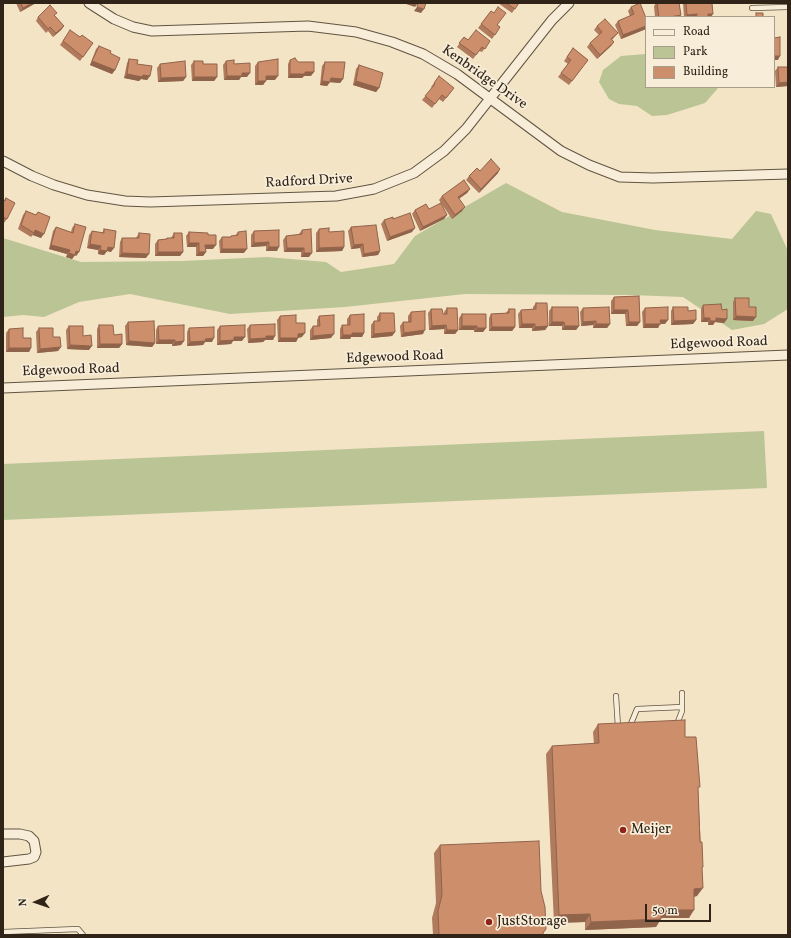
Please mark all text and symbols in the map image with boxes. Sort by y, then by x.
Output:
legend [645,16,775,88]
text: Road [683,24,710,40]
street label: Kenbridge Drive [438,42,530,114]
text: Park [683,44,708,60]
text: Building [683,64,728,80]
street label: Radford Drive [265,171,353,193]
street label: Edgewood Road [670,334,768,354]
street label: Edgewood Road [346,348,444,368]
street label: Edgewood Road [22,361,120,381]
place label: Meijer [631,822,671,838]
marker: Meijer [618,825,628,835]
north arrow [16,882,56,922]
scale bar [647,896,713,922]
text: N [16,898,31,907]
text: 50 m [652,903,678,919]
place label: JustStorage [497,914,567,930]
marker: JustStorage [484,917,494,927]

